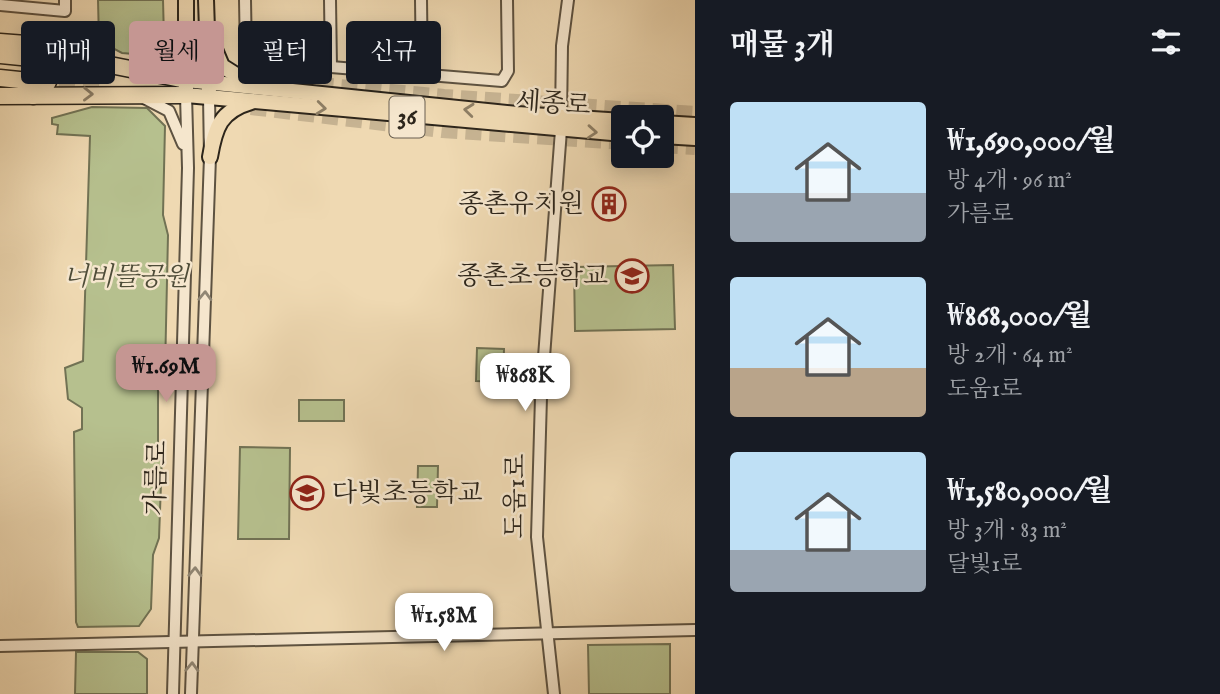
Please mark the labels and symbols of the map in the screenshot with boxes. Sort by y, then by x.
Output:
street label: 세종로 [514,85,592,123]
one-way arrow [84,86,94,102]
road number: 36 [390,96,424,138]
one-way arrow [316,100,327,115]
one-way arrow [463,102,475,117]
one-way arrow [587,124,598,139]
building icon: 종촌유치원 [590,185,628,223]
place label: 종촌유치원 [458,188,584,221]
school or university icon: 종촌초등학교 [613,257,651,295]
place label: 종촌초등학교 [457,260,608,293]
park label: 너비뜰공원 [63,261,191,294]
one-way arrow [198,290,213,301]
pin: ₩1.69M [109,344,223,404]
pin: ₩868K [476,354,574,413]
street label: 가름로 [139,440,175,516]
street label: 도움1로 [499,453,533,539]
school or university icon: 다빛초등학교 [288,474,326,512]
place label: 다빛초등학교 [332,477,483,510]
one-way arrow [188,566,203,577]
pin: ₩1.58M [387,594,501,653]
one-way arrow [184,661,200,672]

